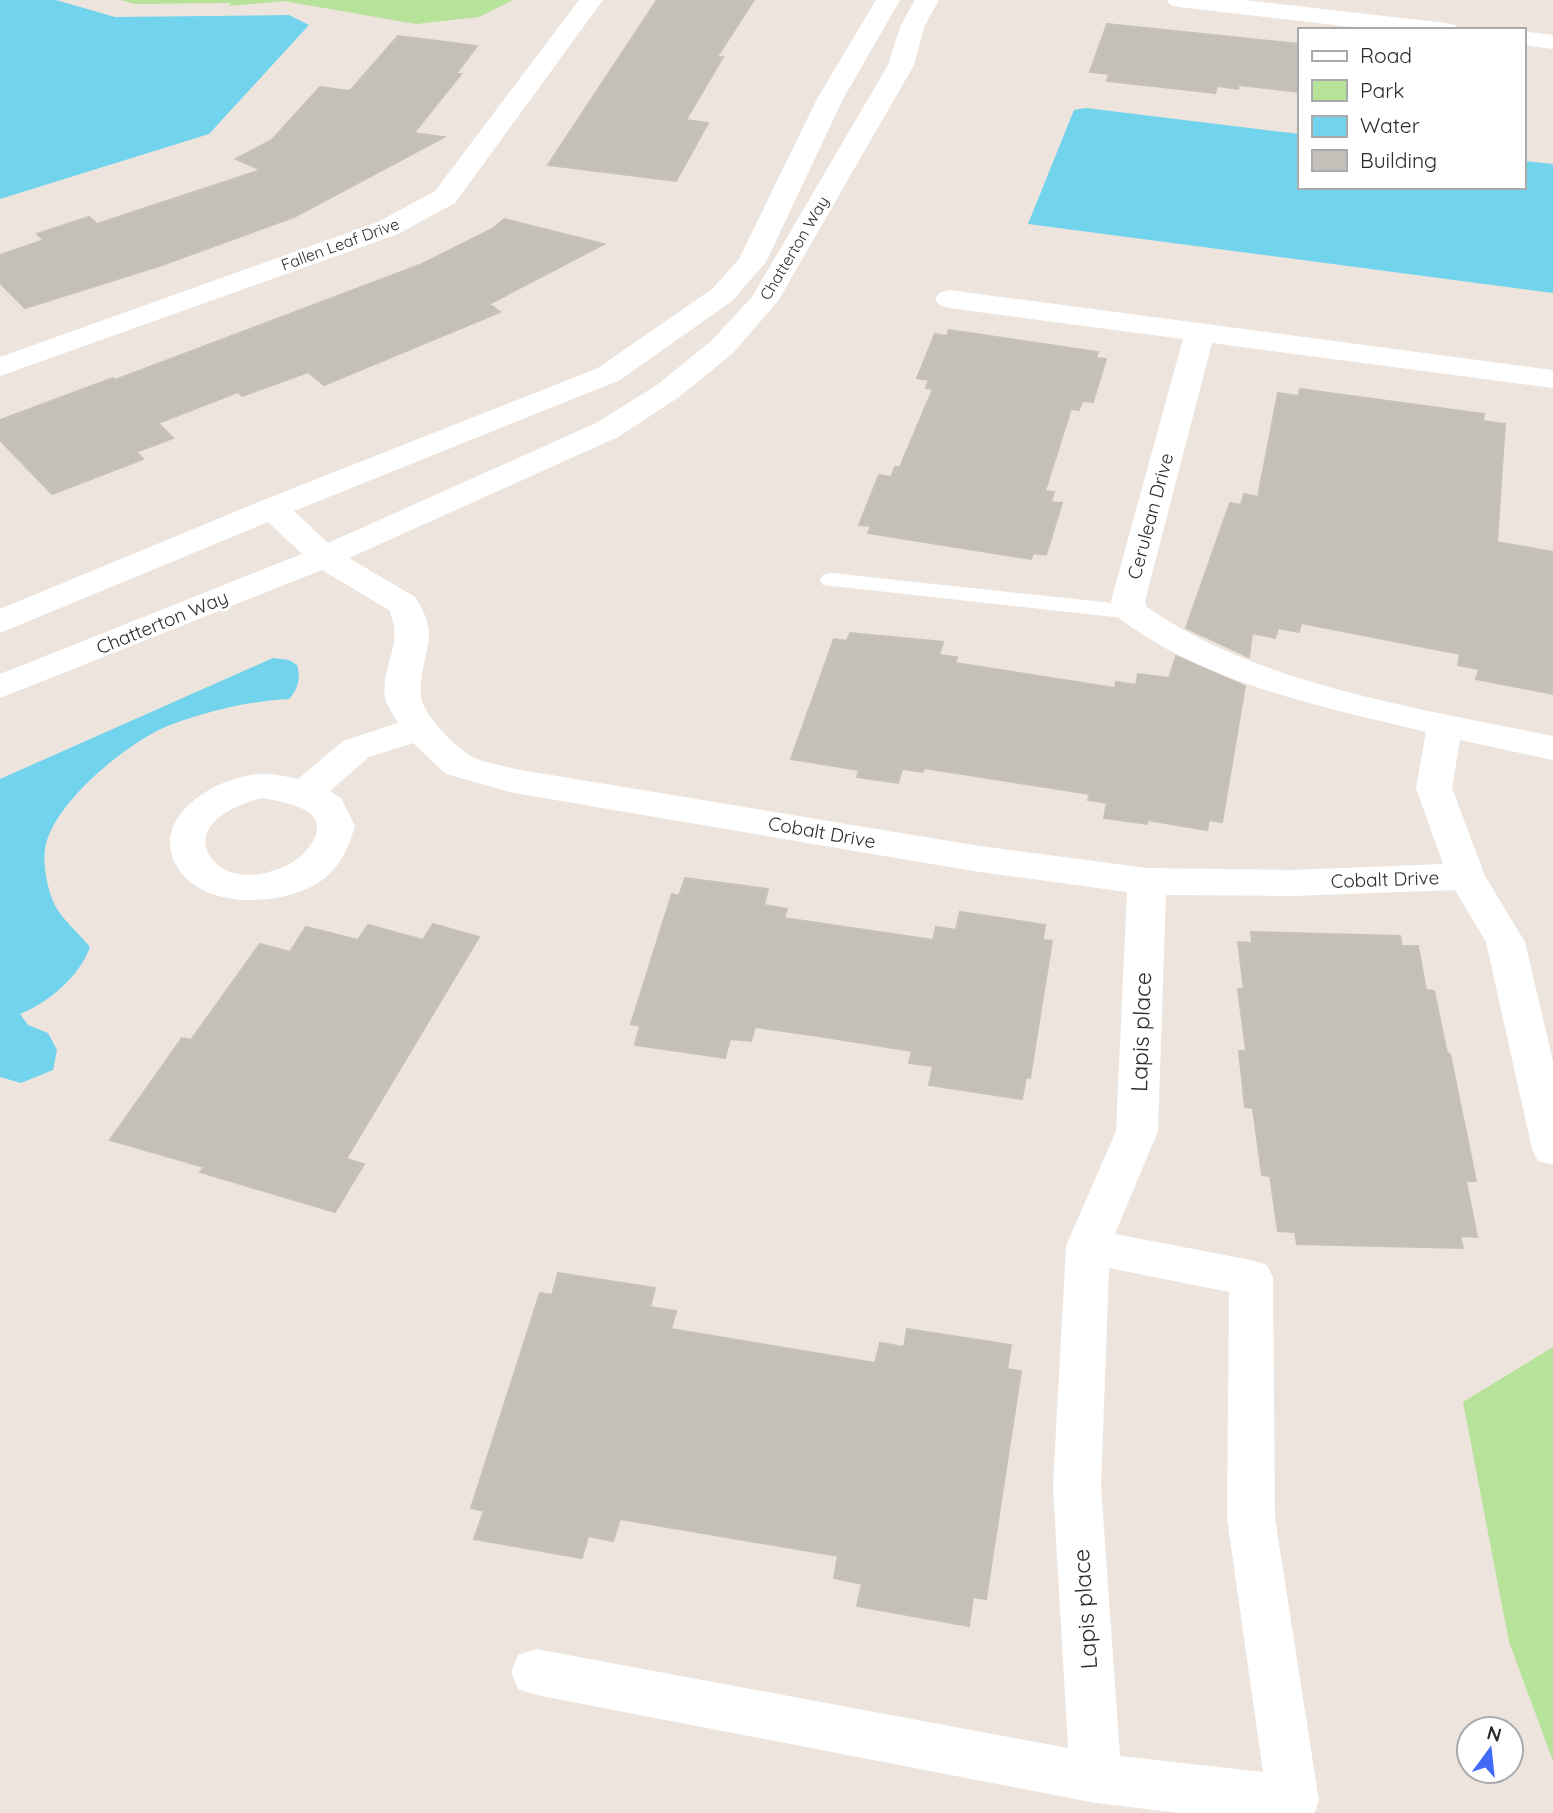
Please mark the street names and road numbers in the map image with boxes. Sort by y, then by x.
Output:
street label: Chatterton Way [755,192,833,304]
street label: Fallen Leaf Drive [278,213,402,275]
street label: Cerulean Drive [1122,450,1178,582]
street label: Chatterton Way [93,585,231,659]
street label: Cobalt Drive [766,811,878,853]
street label: Cobalt Drive [1330,865,1440,893]
street label: Lapis place [1124,971,1157,1093]
street label: Lapis place [1066,1548,1103,1670]

